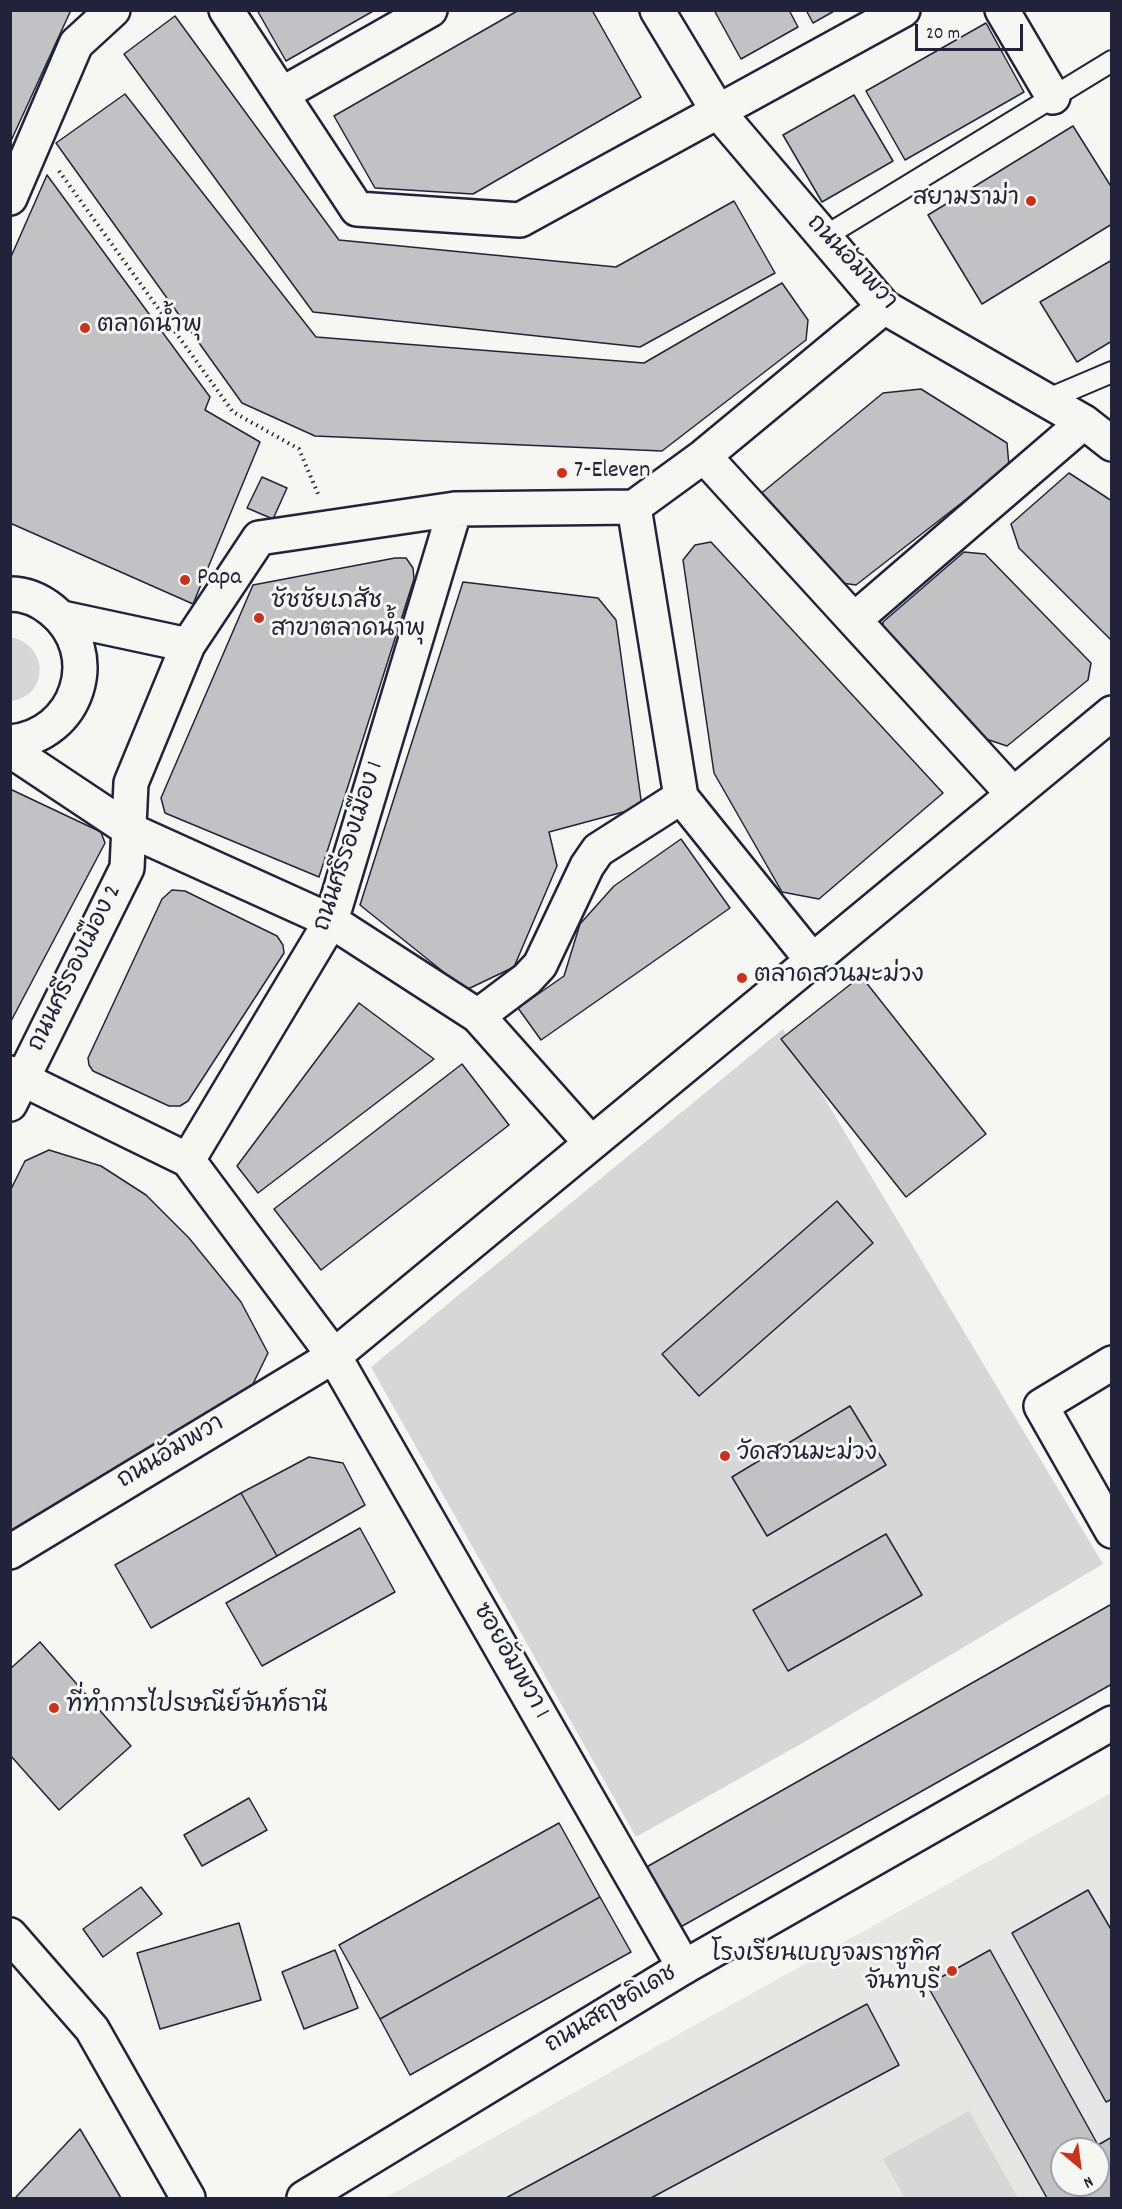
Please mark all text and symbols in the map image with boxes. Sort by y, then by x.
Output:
scale bar [918,12,1026,50]
text: 20 m [926,22,960,47]
place label: สยามราม่า [913,187,1019,215]
marker: สยามราม่า [1024,194,1038,208]
street label: ถนนอัมพวา [799,210,901,318]
place label: ตลาดน้ำพุ [97,314,202,342]
marker: ตลาดน้ำพุ [78,321,92,335]
place label: 7-Eleven [574,459,650,487]
marker: 7-Eleven [555,466,569,480]
place label: Papa [197,566,241,594]
marker: Papa [178,573,192,587]
place label: ชัชชัยเภสัช สาขาตลาดน้ำพุ [271,590,425,646]
marker: ชัชชัยเภสัช สาขาตลาดน้ำพุ [252,611,266,625]
street label: ถนนศรีรองเมือง 1 [310,759,392,935]
street label: ถนนศรีรองเมือง 2 [24,881,130,1057]
place label: ตลาดสวนมะม่วง [754,964,924,992]
marker: ตลาดสวนมะม่วง [735,971,749,985]
street label: ถนนอัมพวา [113,1411,231,1497]
place label: วัดสวนมะม่วง [737,1442,877,1470]
marker: วัดสวนมะม่วง [718,1449,732,1463]
street label: ซอยอัมพวา 1 [464,1599,554,1725]
place label: ที่ทำการไปรษณีย์จันท์ธานี [66,1694,328,1722]
marker: ที่ทำการไปรษณีย์จันท์ธานี [47,1701,61,1715]
place label: โรงเรียนเบญจมราชูทิศ จันทบุรี [711,1943,940,1999]
street label: ถนนสฤษดิเดช [541,1961,683,2061]
marker: โรงเรียนเบญจมราชูทิศ จันทบุรี [945,1964,959,1978]
north arrow [1050,2137,1110,2197]
text: N [1079,2169,1097,2193]

